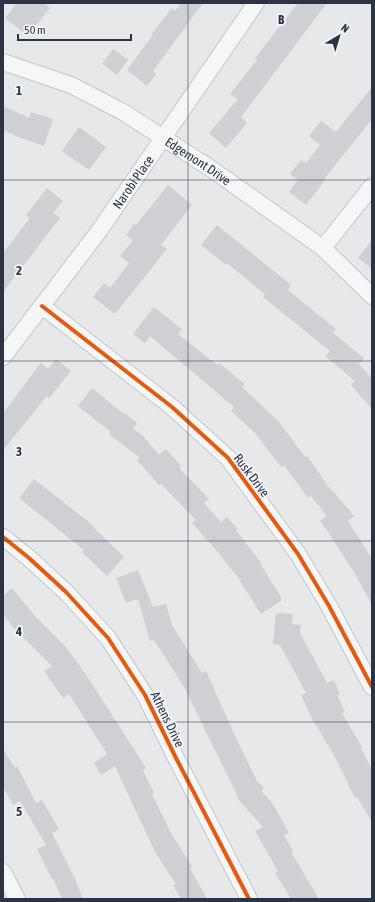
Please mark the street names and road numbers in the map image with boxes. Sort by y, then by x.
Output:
street label: Edgemont Drive [162,134,234,188]
street label: Narobi Place [110,153,157,212]
street label: Rusk Drive [231,451,273,500]
street label: Athens Drive [148,689,188,750]

